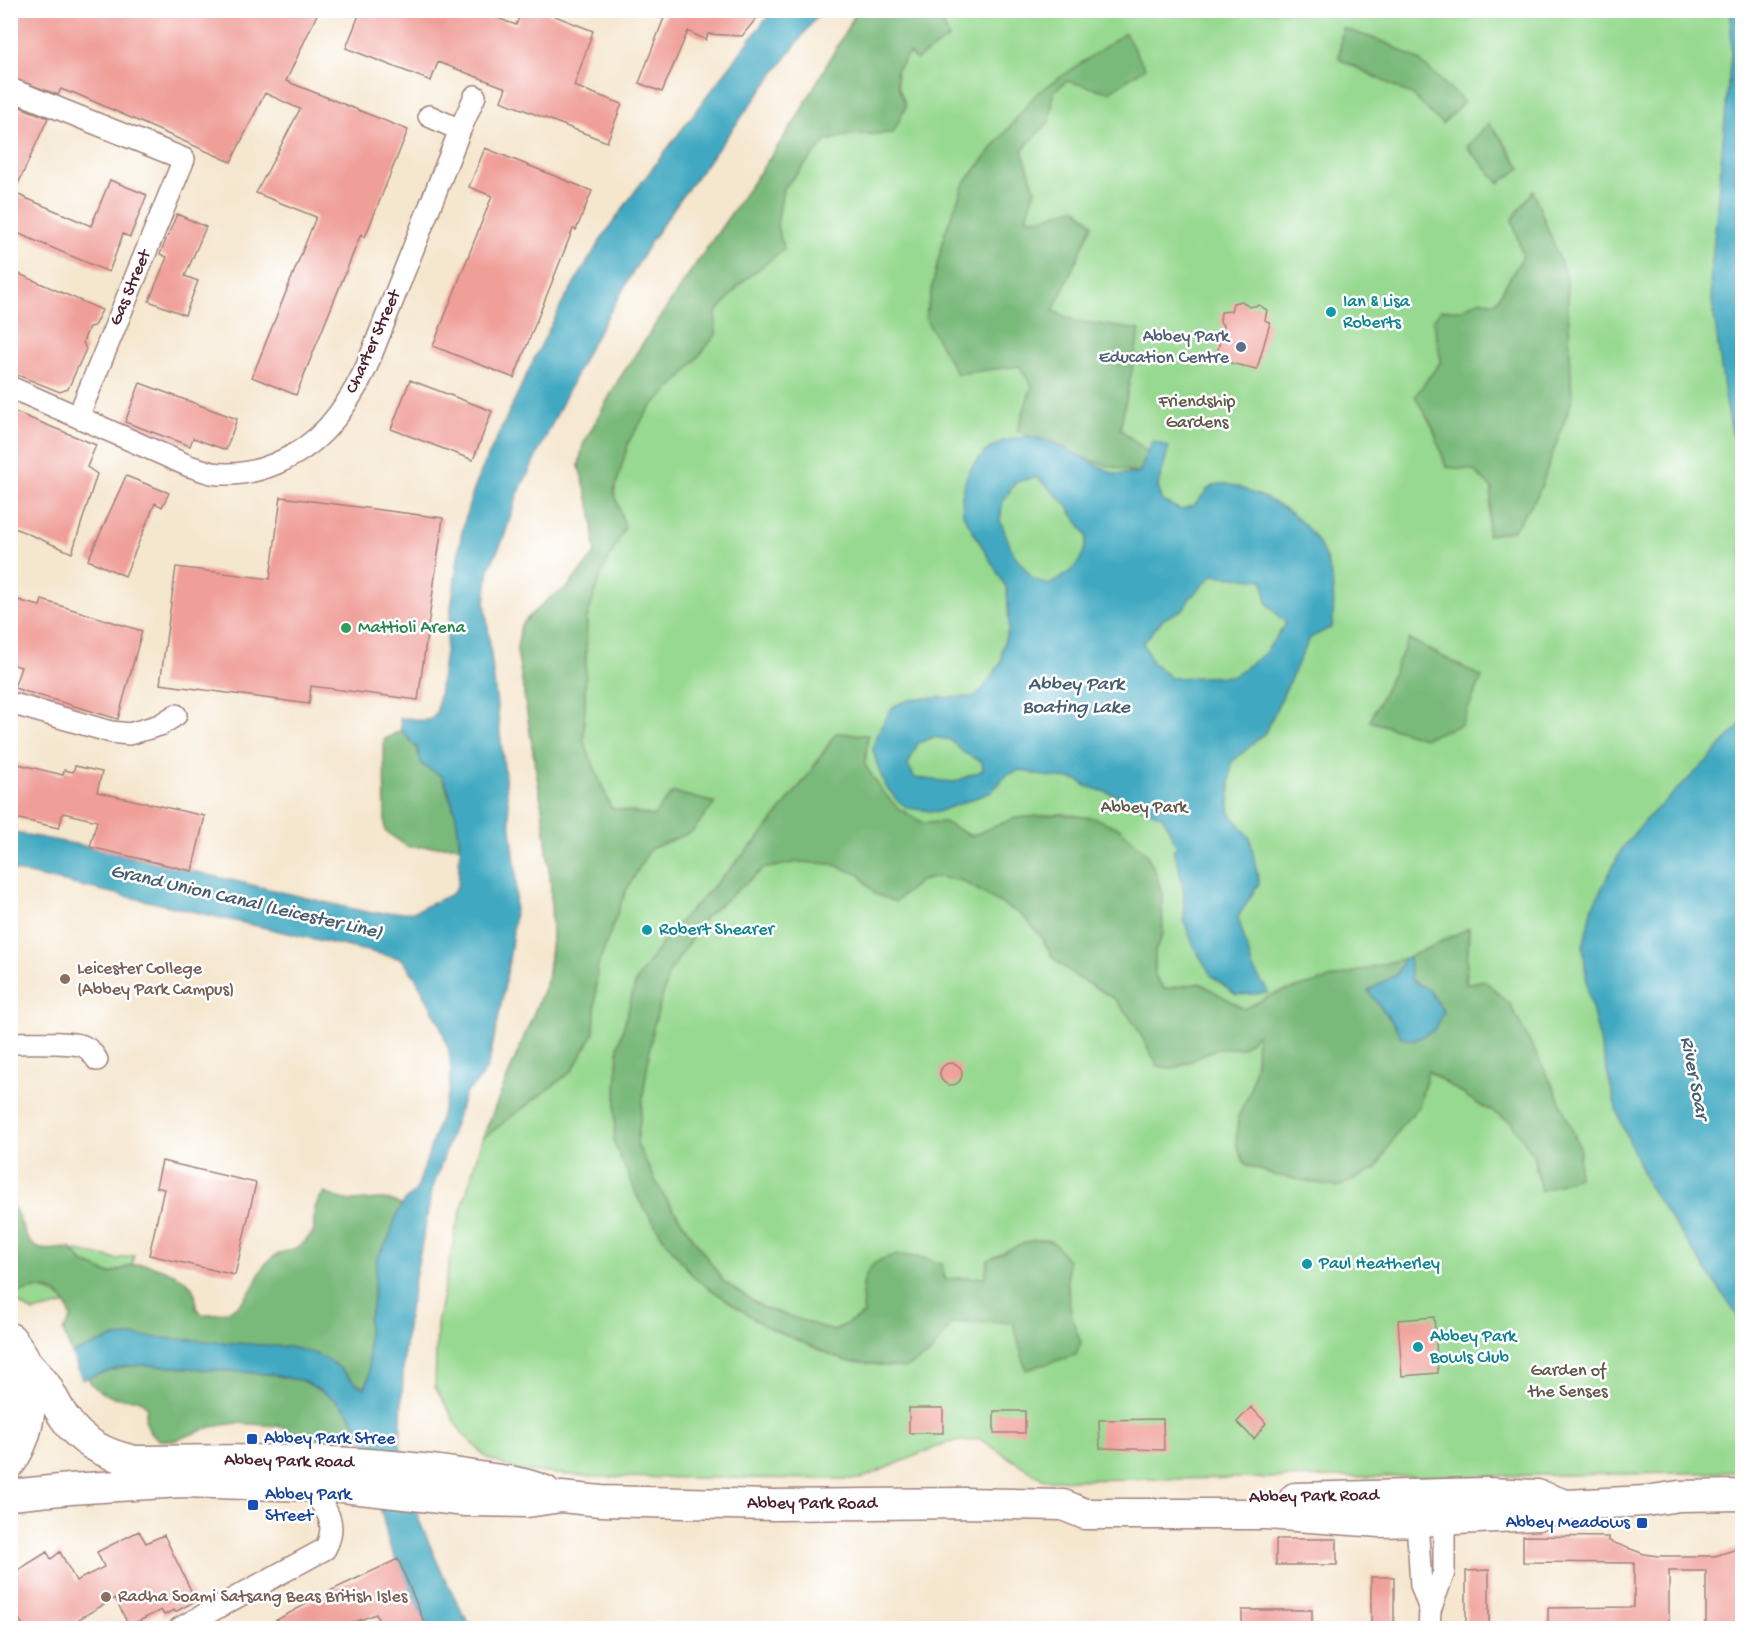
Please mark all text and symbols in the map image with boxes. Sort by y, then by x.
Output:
street label: Gas Street [106,245,157,329]
street label: Charter Street [342,285,407,397]
place label: Ian & Lisa Roberts [1343,292,1411,334]
marker: Ian & Lisa Roberts [1324,305,1338,319]
place label: Abbey Park Education Centre [1099,327,1231,369]
marker: Abbey Park Education Centre [1234,340,1248,354]
park label: Friendship Gardens [1158,392,1236,434]
place label: Mattioli Arena [358,618,466,639]
marker: Mattioli Arena [339,621,353,635]
water label: Abbey Park Boating Lake [1022,674,1130,720]
park label: Abbey Park [1101,798,1189,819]
water label: Grand Union Canal (Leicester Line) [108,861,384,946]
place label: Robert Shearer [659,920,776,941]
marker: Robert Shearer [640,923,654,937]
place label: Leicester College (Abbey Park Campus) [77,959,234,1001]
marker: Leicester College (Abbey Park Campus) [58,972,72,986]
water label: River Soar [1674,1035,1713,1125]
place label: Paul Heatherley [1318,1254,1440,1275]
marker: Paul Heatherley [1300,1257,1314,1271]
place label: Abbey Park Bowls Club [1429,1327,1518,1369]
marker: Abbey Park Bowls Club [1411,1340,1425,1354]
park label: Garden of the Senses [1527,1361,1609,1403]
place label: Abbey Park Stree [264,1429,396,1450]
marker: Abbey Park Stree [245,1432,259,1446]
street label: Abbey Park Road [224,1450,356,1474]
place label: Abbey Park Street [265,1485,353,1527]
street label: Abbey Park Road [1249,1485,1381,1509]
street label: Abbey Park Road [747,1494,878,1515]
marker: Abbey Park Street [246,1498,260,1512]
place label: Abbey Meadows [1506,1513,1631,1534]
marker: Abbey Meadows [1635,1516,1649,1530]
place label: Radha Soami Satsang Beas British Isles [118,1587,409,1608]
marker: Radha Soami Satsang Beas British Isles [99,1590,113,1604]

